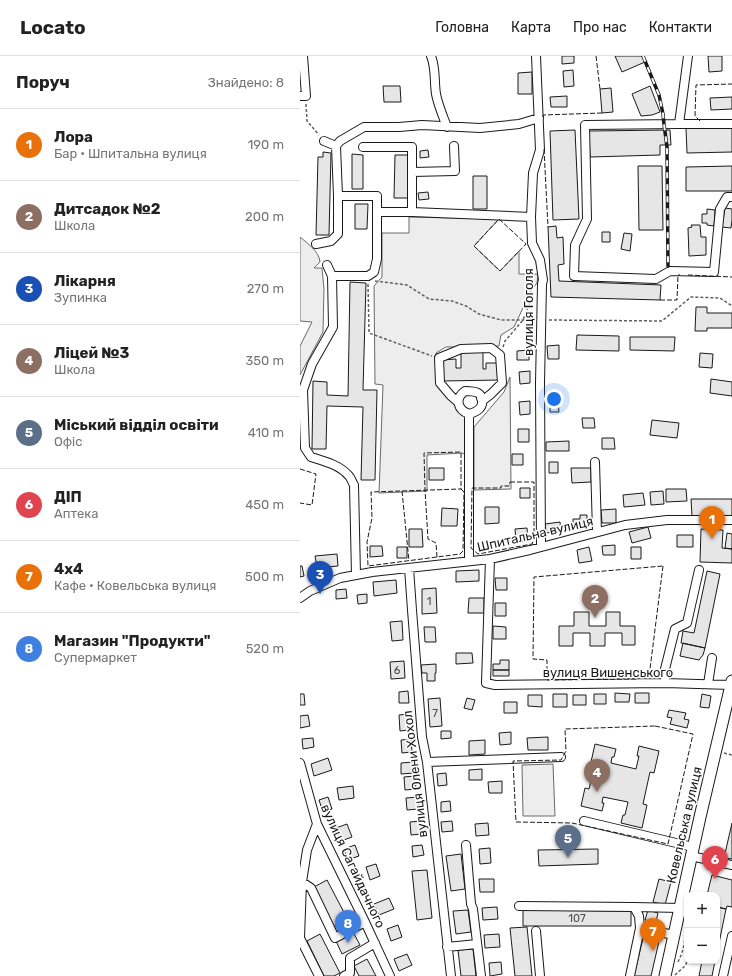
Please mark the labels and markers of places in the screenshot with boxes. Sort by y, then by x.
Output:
pin: 1 [699,506,725,539]
pin: 3 [307,561,333,594]
pin: 2 [582,585,608,618]
pin: 4 [584,759,610,792]
pin: 5 [555,825,581,858]
pin: 6 [702,846,728,879]
pin: 8 [335,910,361,943]
pin: 7 [640,918,666,951]

